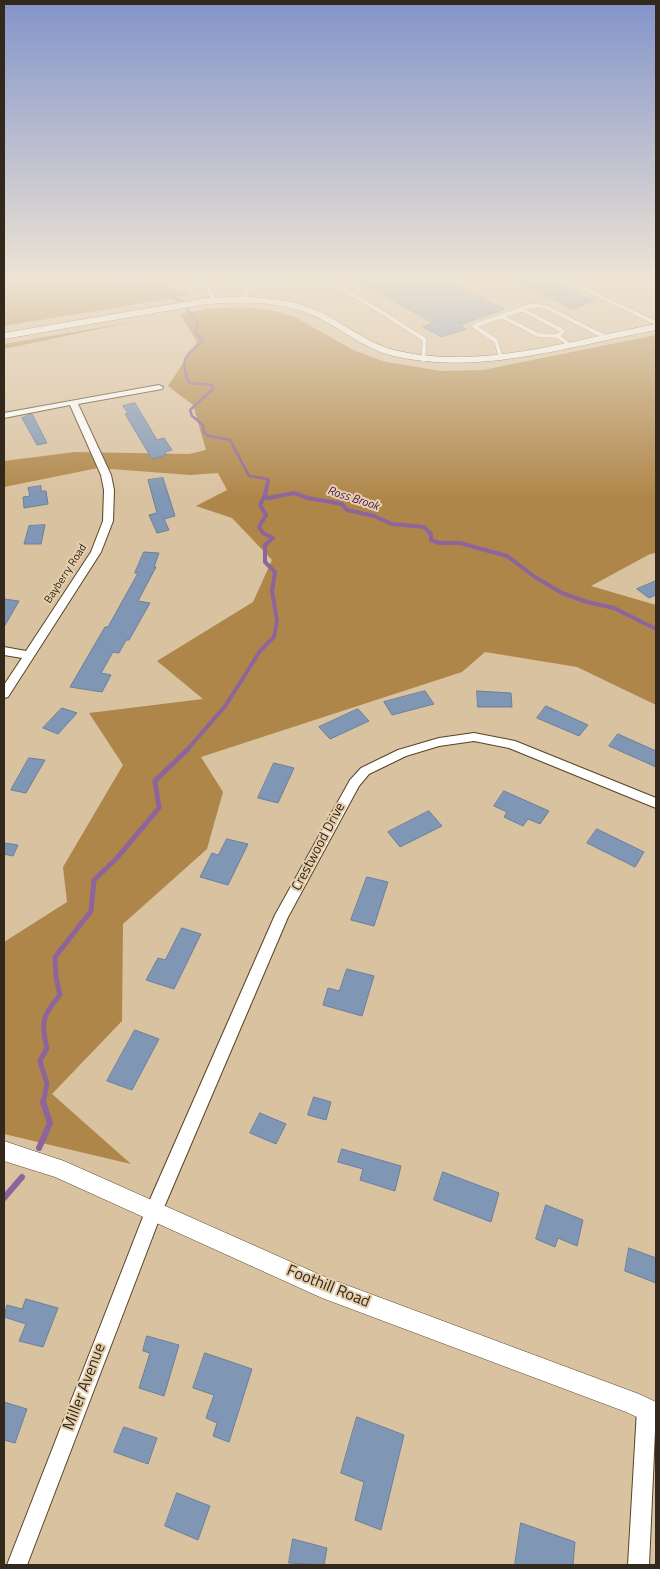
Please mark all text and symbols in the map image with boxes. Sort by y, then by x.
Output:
water label: Ross Brook [325,484,381,514]
street label: Bayberry Road [42,542,90,606]
street label: Crestwood Drive [289,800,349,894]
street label: Foothill Road [284,1262,372,1312]
street label: Miller Avenue [60,1341,110,1433]

